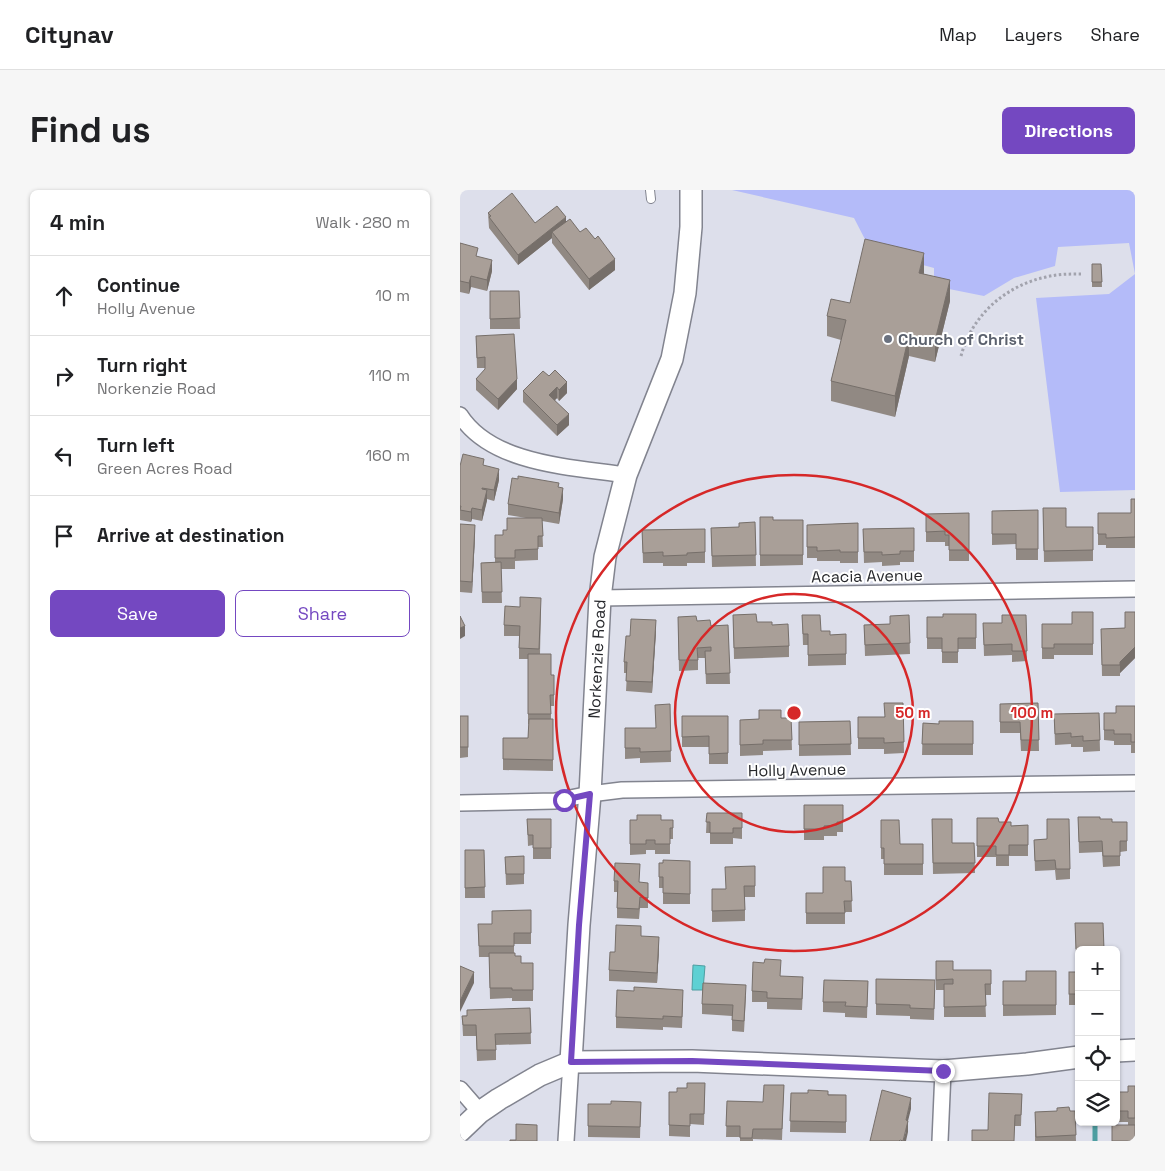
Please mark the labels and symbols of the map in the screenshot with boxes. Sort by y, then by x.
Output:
place label: Church of Christ [898,329,1024,350]
marker: Church of Christ [882,333,894,345]
street label: Acacia Avenue [811,565,923,587]
street label: Norkenzie Road [583,599,611,719]
text: 50 m [895,703,931,722]
text: 100 m [1011,703,1053,722]
centre of rings [785,704,803,722]
street label: Holly Avenue [748,759,846,781]
route start [553,789,576,812]
route end [932,1060,955,1083]

